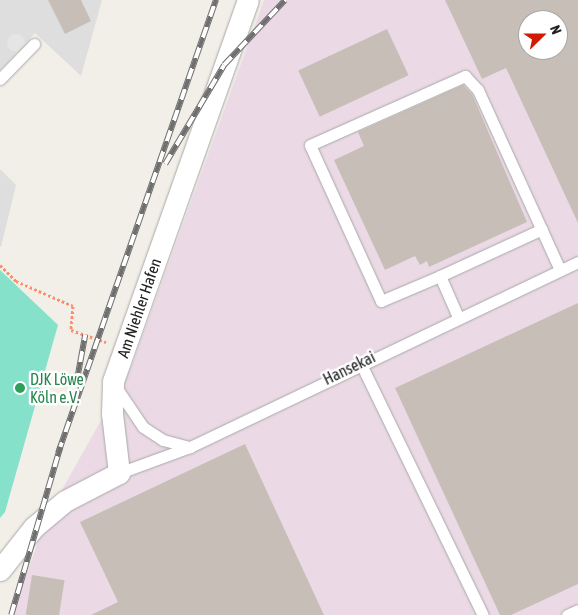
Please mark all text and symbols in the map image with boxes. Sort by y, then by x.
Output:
north arrow [518,10,568,60]
text: N [547,23,565,37]
street label: Am Niehler Hafen [113,256,165,360]
street label: Hansekai [320,347,378,389]
place label: DJK Löwe Köln e.V. [30,369,84,407]
marker: DJK Löwe Köln e.V. [14,382,26,394]

